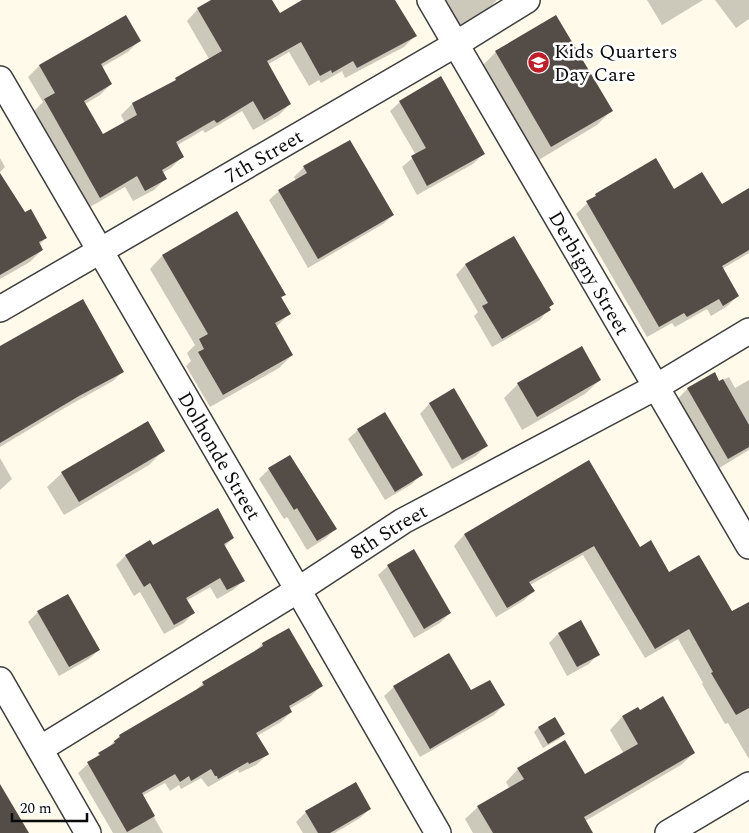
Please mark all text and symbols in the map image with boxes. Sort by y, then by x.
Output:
place label: Kids Quarters Day Care [554,37,678,90]
school or university icon: Kids Quarters Day Care [526,50,550,74]
street label: 7th Street [219,122,309,191]
street label: Derbigny Street [540,205,637,341]
street label: Dolhonde Street [169,386,268,526]
street label: 8th Street [344,497,433,568]
scale bar [12,790,88,822]
text: 20 m [20,797,52,820]

